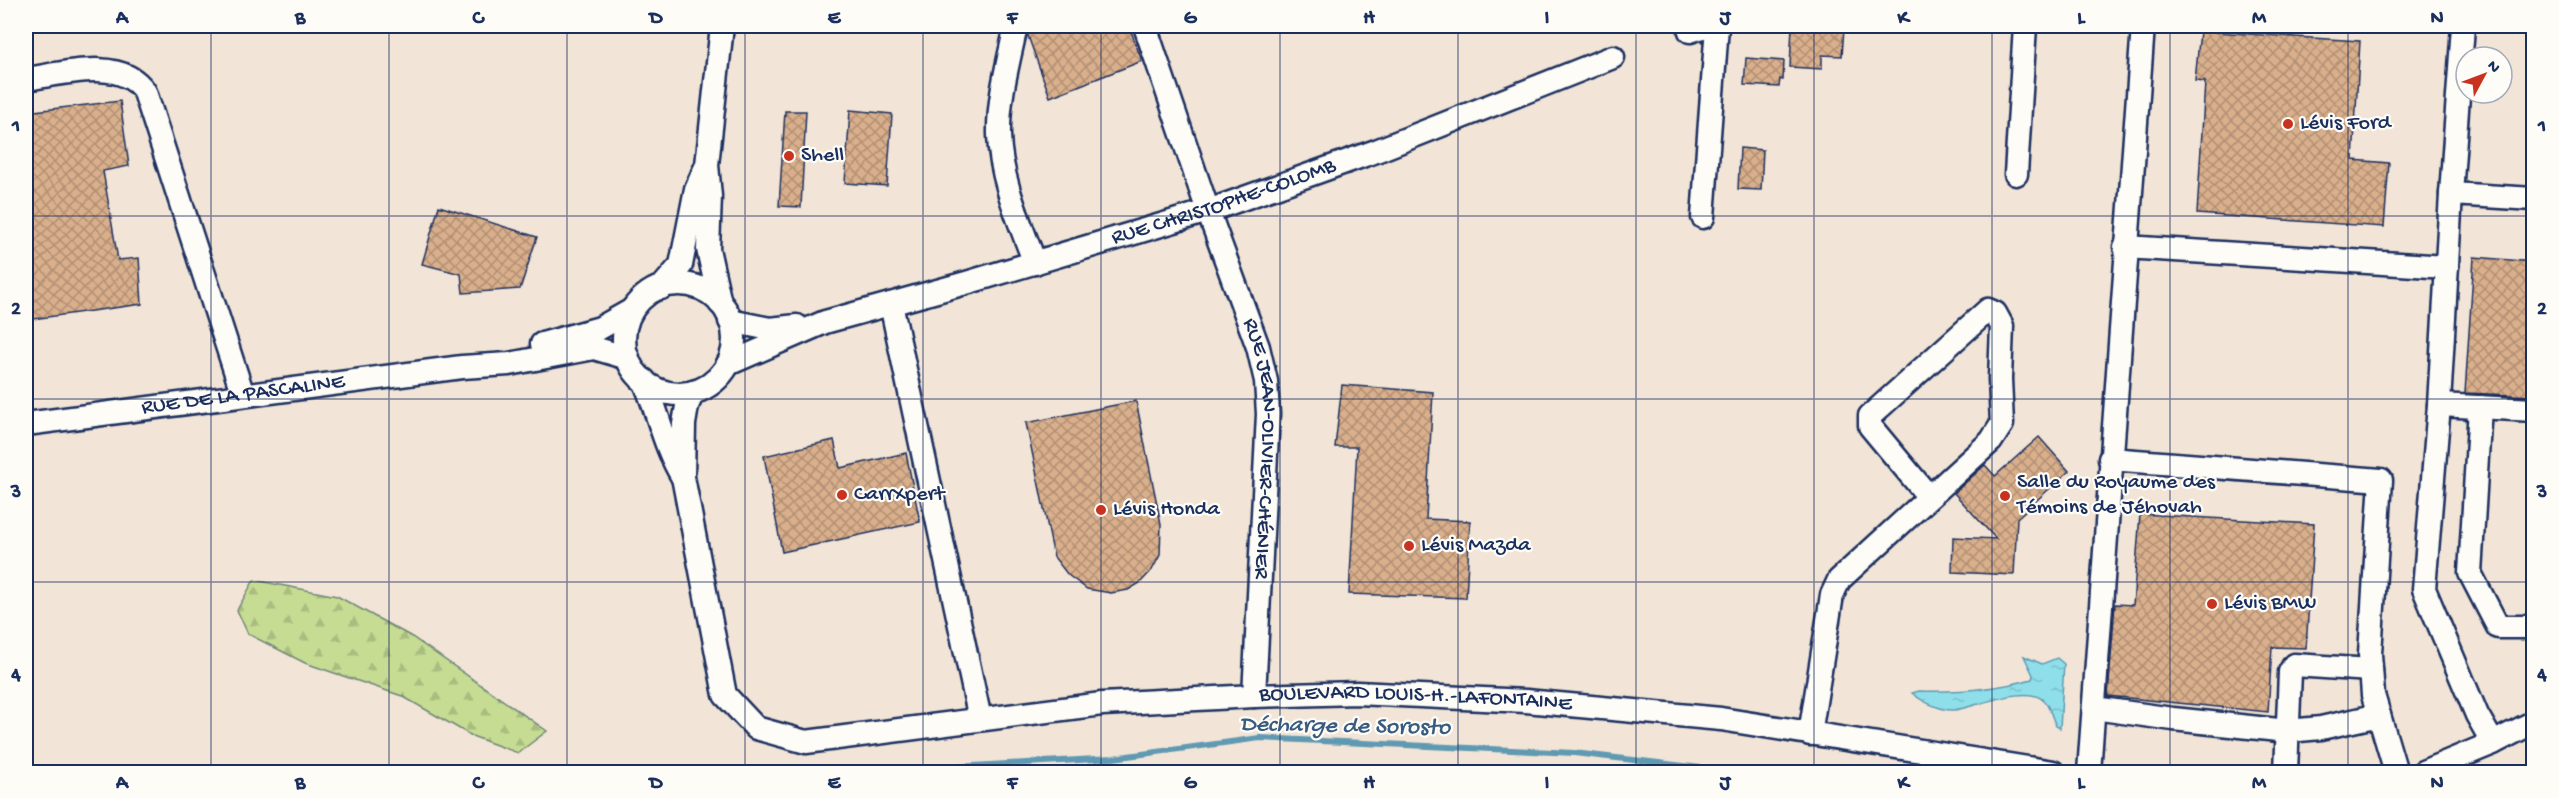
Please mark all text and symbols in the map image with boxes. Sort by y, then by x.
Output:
text: A [115,8,130,31]
text: B [294,8,306,31]
text: C [472,8,486,31]
text: D [647,8,663,31]
text: E [828,8,842,31]
text: F [1006,8,1019,31]
text: G [1184,8,1198,31]
text: H [1363,8,1375,31]
text: I [1545,8,1550,31]
text: J [1719,8,1732,31]
text: K [1896,8,1911,31]
text: L [2077,8,2086,31]
text: M [2252,8,2267,31]
text: N [2430,8,2444,31]
north arrow [2454,45,2514,105]
text: N [2482,57,2504,78]
place label: Lévis Ford [2300,111,2393,137]
text: 1 [11,116,20,139]
text: 1 [2537,116,2546,139]
marker: Lévis Ford [2281,117,2295,131]
place label: Shell [801,143,844,169]
marker: Shell [782,149,796,163]
street label: RUE CHRISTOPHE-COLOMB [1109,153,1340,252]
text: 2 [11,299,21,322]
text: 2 [2537,299,2547,322]
street label: RUE JEAN-OLIVIER-CHÉNIER [1236,315,1281,581]
street label: RUE DE LA PASCALINE [140,369,347,422]
place label: Salle du Royaume des Témoins de Jéhovah [2015,470,2216,521]
text: 3 [10,482,21,505]
place label: CarrXpert [854,482,946,508]
text: 3 [2536,482,2547,505]
marker: CarrXpert [835,488,849,502]
marker: Salle du Royaume des Témoins de Jéhovah [1998,489,2012,503]
place label: Lévis Honda [1113,497,1221,523]
marker: Lévis Honda [1094,503,1108,517]
place label: Lévis Mazda [1421,533,1531,559]
marker: Lévis Mazda [1402,539,1416,553]
place label: Lévis BMW [2224,591,2316,617]
marker: Lévis BMW [2205,597,2219,611]
text: 4 [10,665,21,688]
text: 4 [2536,665,2547,688]
street label: BOULEVARD LOUIS-H.-LAFONTAINE [1258,680,1574,718]
water label: Décharge de Sorosto [1240,711,1452,743]
text: A [115,773,130,796]
text: B [294,773,306,796]
text: C [472,773,486,796]
text: D [647,773,663,796]
text: E [828,773,842,796]
text: F [1006,773,1019,796]
text: G [1184,773,1198,796]
text: H [1363,773,1375,796]
text: I [1545,773,1550,796]
text: J [1719,773,1732,796]
text: K [1896,773,1911,796]
text: L [2077,773,2086,796]
text: M [2252,773,2267,796]
text: N [2430,773,2444,796]

